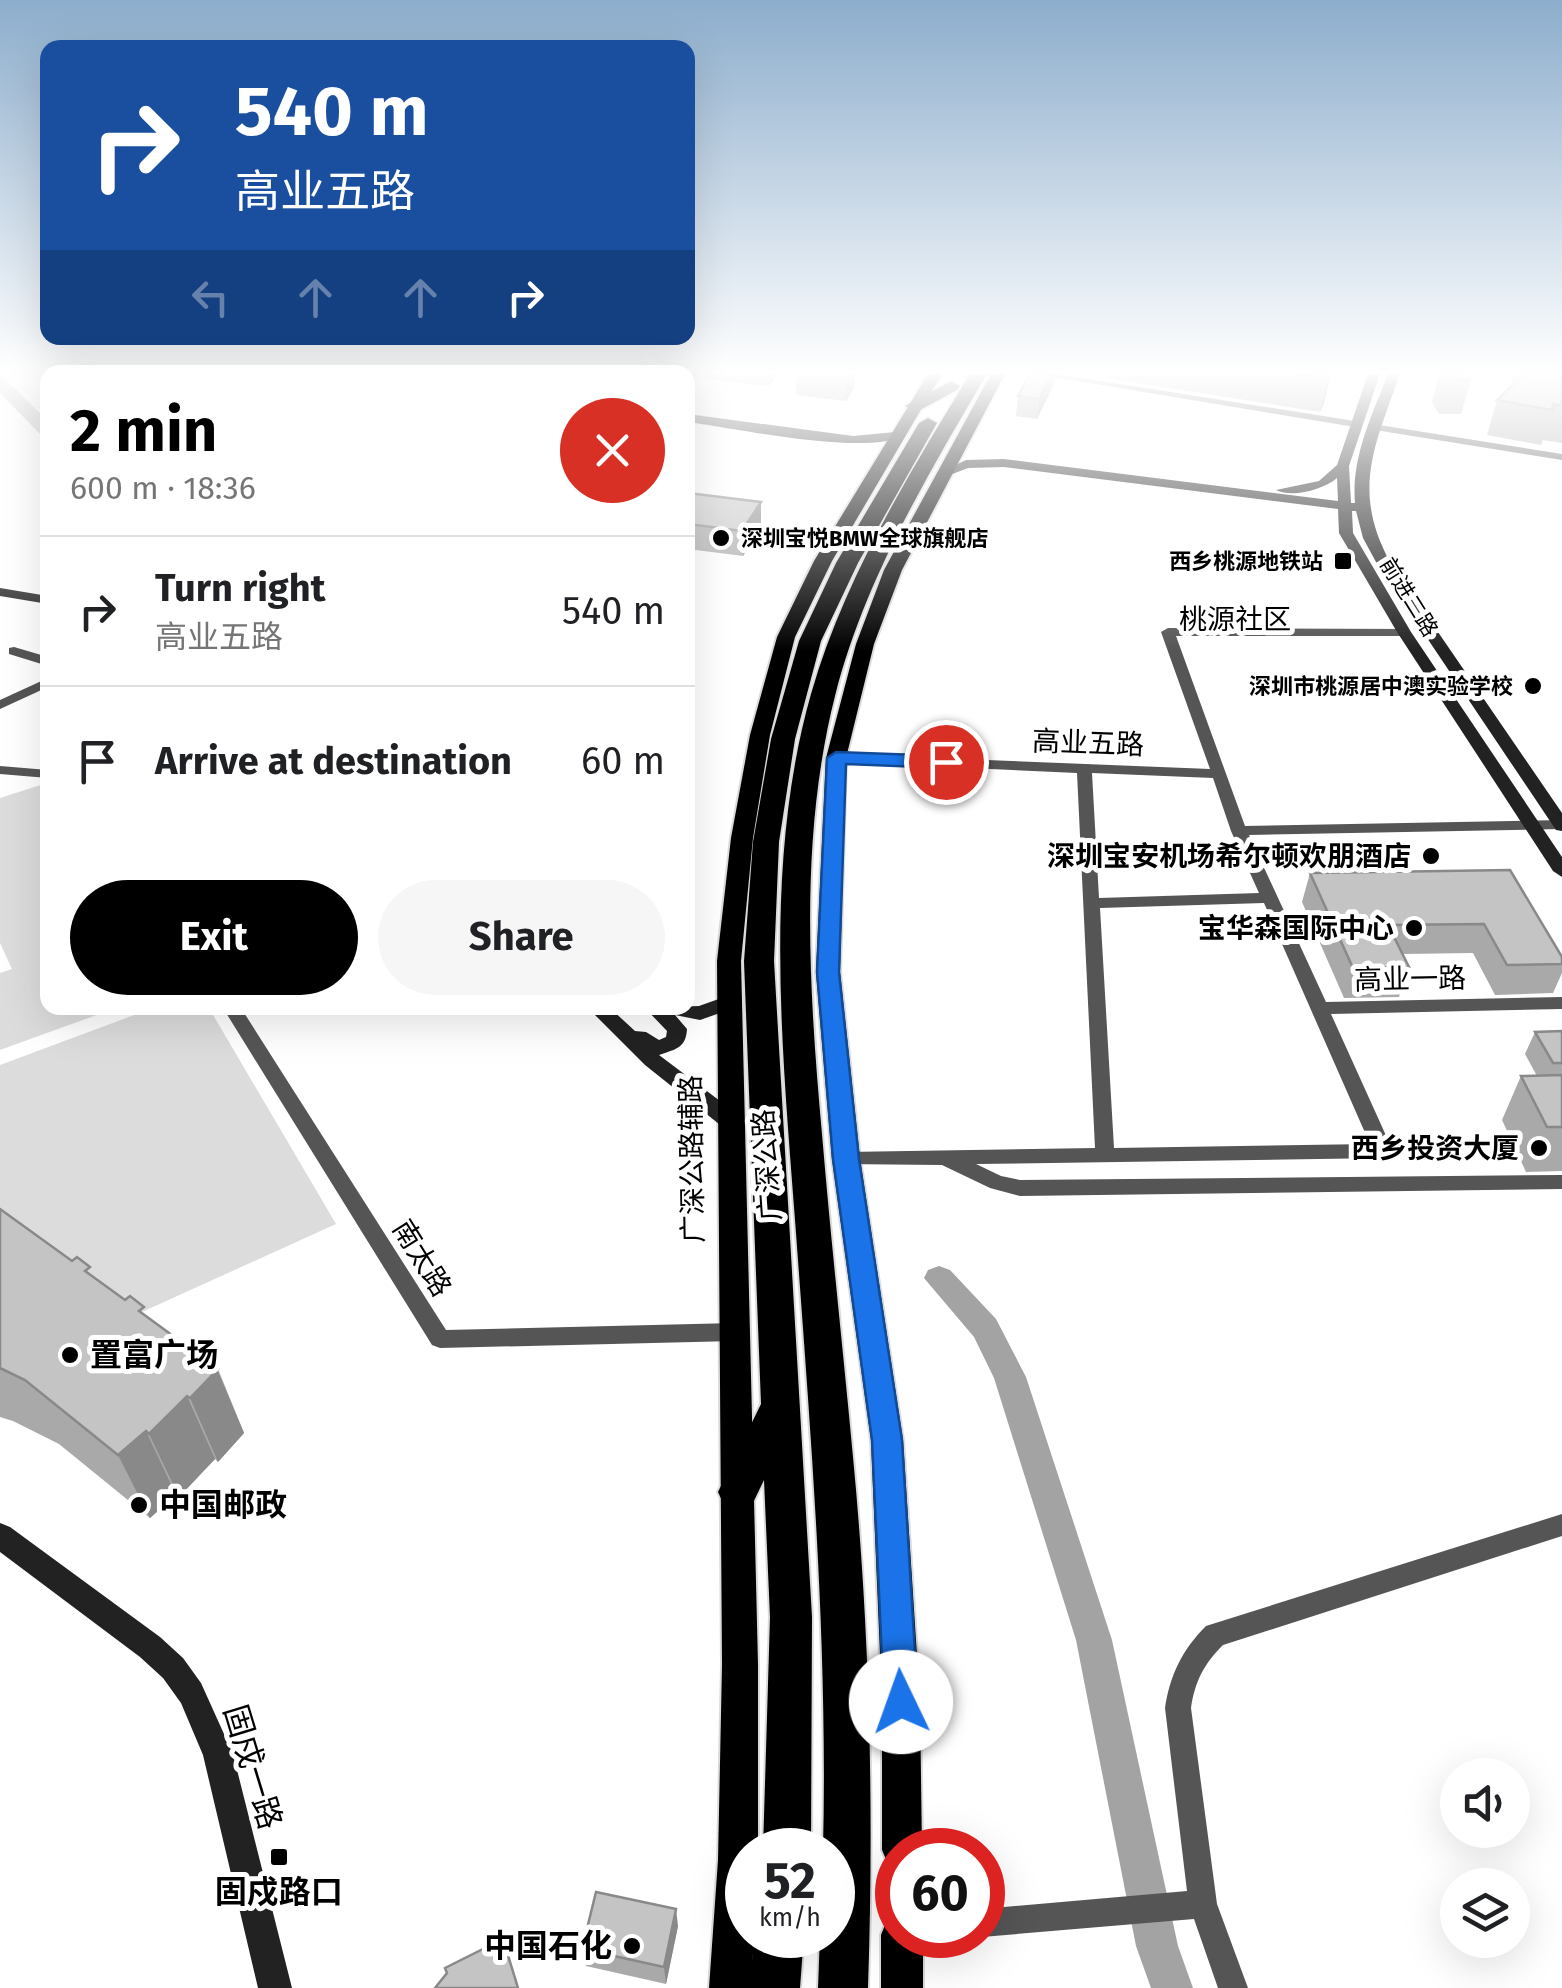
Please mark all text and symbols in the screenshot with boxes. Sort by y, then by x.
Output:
text: 540 m [235,70,429,154]
icon: right [70,80,200,210]
text: 高业五路 [235,165,415,219]
icon: left [183,270,238,325]
icon: ahead [288,270,343,325]
icon: ahead [393,270,448,325]
icon: right [498,270,553,325]
text: 2 min [70,395,217,467]
button: close [560,398,665,503]
text: 600 m · 18:36 [70,469,256,507]
place label: 深圳宝悦BMW全球旗舰店 [741,525,989,552]
marker: 深圳宝悦BMW全球旗舰店 [710,527,732,549]
place label: 西乡桃源地铁站 [1169,548,1323,575]
marker: 西乡桃源地铁站 [1332,550,1354,572]
street label: 前进二路 [1374,553,1444,641]
text: Turn right [155,565,325,611]
icon: right [70,584,125,639]
text: 540 m [562,588,665,634]
district label: 桃源社区 [1179,603,1291,636]
text: 高业五路 [155,618,283,656]
place label: 深圳市桃源居中澳实验学校 [1249,673,1513,700]
marker: 深圳市桃源居中澳实验学校 [1522,675,1544,697]
pin [904,720,989,805]
street label: 高业五路 [1031,725,1145,761]
icon: arrive [70,734,125,789]
icon: arrive [919,735,974,790]
text: Arrive at destination [155,738,512,784]
text: 60 m [581,738,665,784]
place label: 深圳宝安机场希尔顿欢朋酒店 [1047,840,1411,873]
marker: 深圳宝安机场希尔顿欢朋酒店 [1420,845,1442,867]
button: Exit [70,880,358,995]
button: Share [378,880,665,995]
place label: 宝华森国际中心 [1198,912,1394,945]
marker: 宝华森国际中心 [1403,917,1425,939]
street label: 高业一路 [1354,962,1466,996]
street label: 广深公路辅路 [674,1075,710,1243]
street label: 广深公路 [747,1108,787,1222]
place label: 西乡投资大厦 [1351,1132,1519,1165]
marker: 西乡投资大厦 [1528,1137,1550,1159]
street label: 南太路 [386,1214,458,1302]
place label: 置富广场 [90,1336,218,1374]
marker: 置富广场 [59,1344,81,1366]
place label: 中国邮政 [159,1486,287,1524]
marker: 中国邮政 [128,1494,150,1516]
position arrow [849,1650,953,1754]
street label: 固戍一路 [216,1700,290,1834]
map controls [1440,1758,1530,1958]
button: sound [1440,1758,1530,1848]
speed limit sign: 60 [875,1828,1005,1958]
marker: 固戍路口 [268,1846,290,1868]
text: 52 [764,1851,816,1911]
button: layers [1440,1868,1530,1958]
place label: 固戍路口 [215,1873,343,1911]
text: km/h [759,1903,821,1933]
place label: 中国石化 [484,1927,612,1965]
marker: 中国石化 [621,1935,643,1957]

